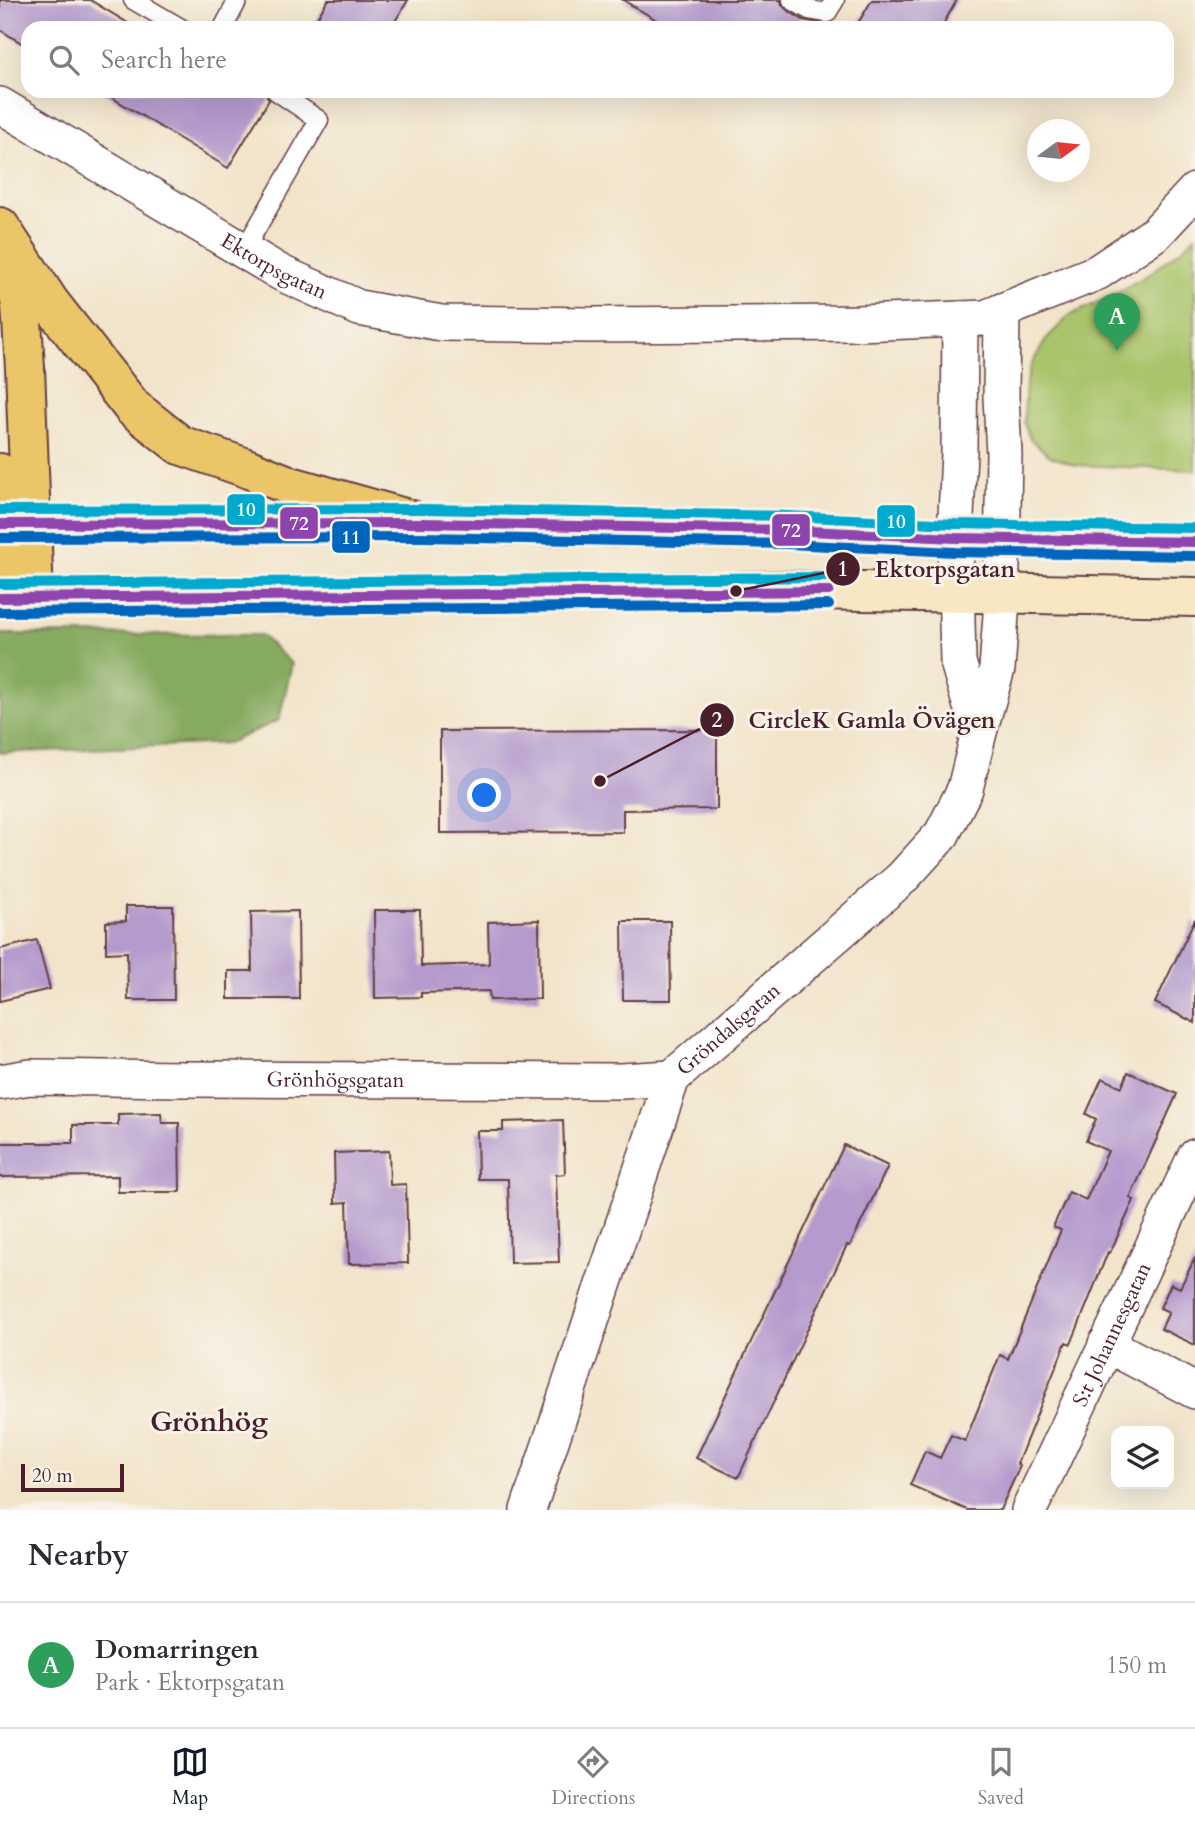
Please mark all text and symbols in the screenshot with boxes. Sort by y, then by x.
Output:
search box [21,21,1174,98]
icon: search [45,41,83,79]
text: Search here [101,42,227,77]
north arrow [1027,119,1090,182]
street label: Ektorpsgatan [215,226,331,307]
pin: A [1094,293,1140,351]
line badge: 10 [226,493,266,526]
text: 10 [236,497,256,523]
line badge: 10 [876,504,916,538]
line badge: 72 [279,506,319,540]
text: 10 [886,509,906,535]
text: 72 [289,511,309,537]
line badge: 72 [771,513,811,547]
text: 72 [781,518,801,544]
line badge: 11 [331,520,371,554]
text: 11 [341,525,361,551]
callout: Ektorpsgatan [825,547,1029,591]
text: Ektorpsgatan [875,554,1016,585]
text: 1 [838,555,848,584]
callout: CircleK Gamla Övägen [699,698,1009,742]
text: CircleK Gamla Övägen [749,705,996,736]
text: 2 [712,706,723,735]
your location [467,778,501,812]
street label: Gröndalsgatan [671,976,787,1083]
street label: Grönhögsgatan [267,1065,405,1095]
street label: S:t Johannesgatan [1066,1258,1158,1412]
district label: Grönhög [150,1403,268,1441]
map controls [1111,1426,1174,1489]
button: layers [1111,1426,1174,1489]
scale bar [21,1461,124,1493]
text: 20 m [32,1463,73,1489]
text: Nearby [28,1535,129,1576]
text: Domarringen [95,1632,259,1667]
text: A [42,1650,60,1681]
text: 150 m [1106,1650,1167,1681]
text: Park · Ektorpsgatan [95,1667,285,1698]
tab: Map [171,1743,209,1811]
tab: Directions [552,1743,635,1811]
tab: Saved [978,1743,1024,1811]

